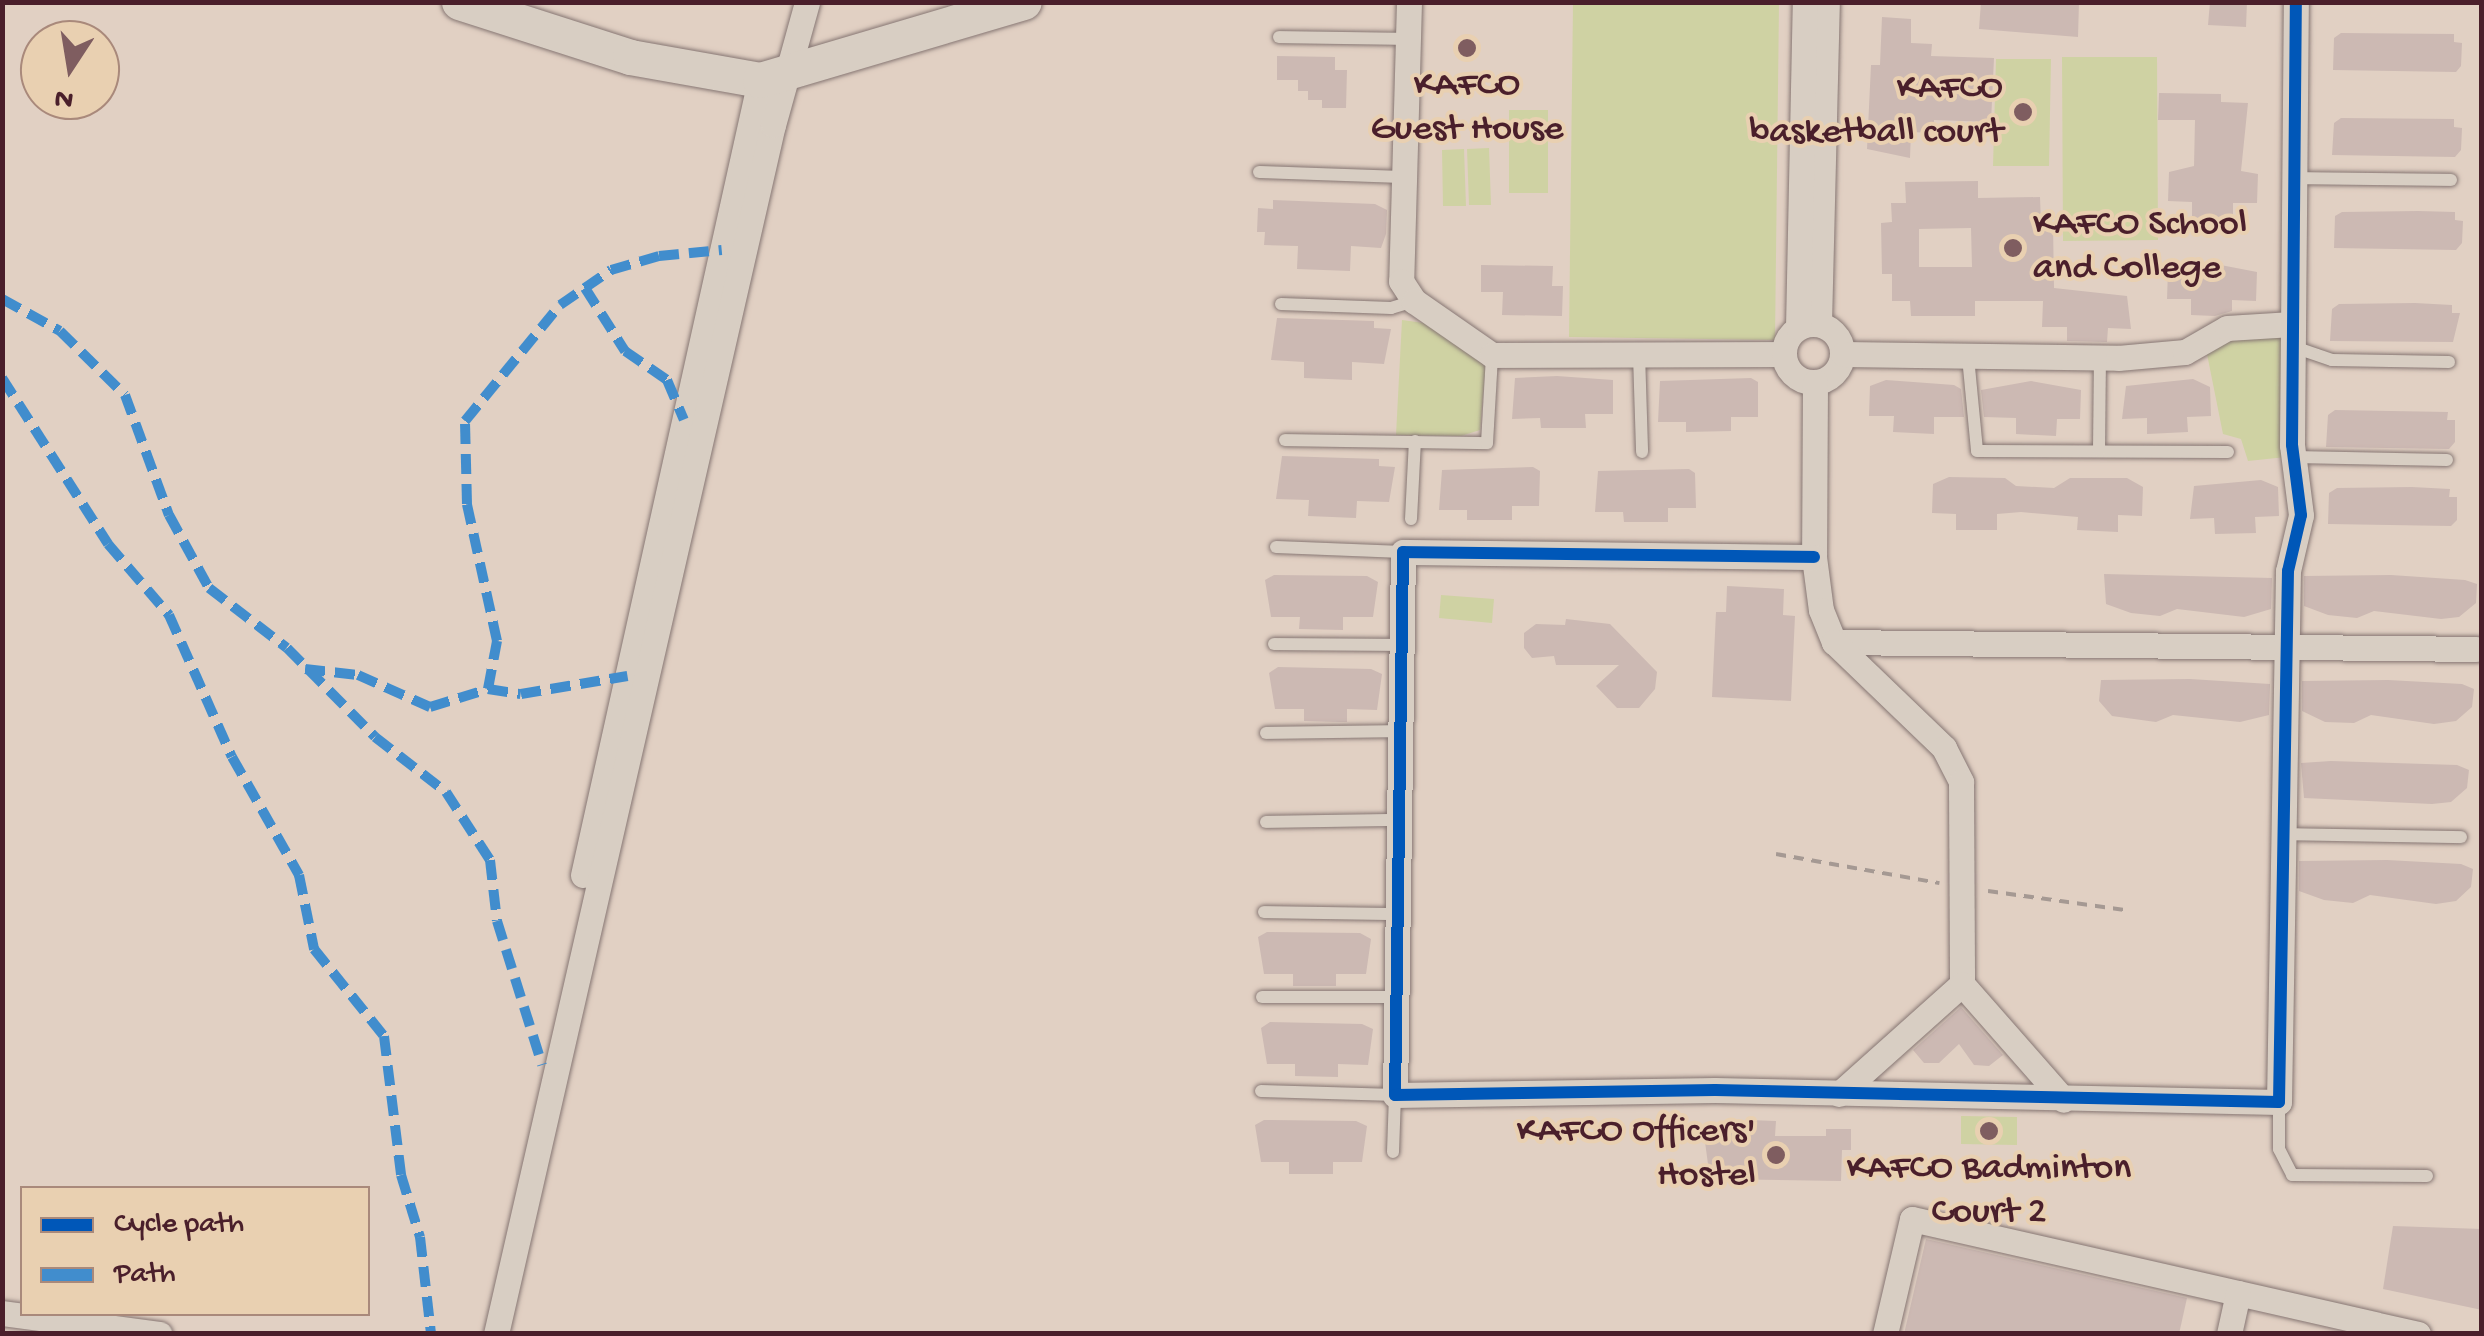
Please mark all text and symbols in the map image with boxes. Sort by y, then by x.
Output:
north arrow [20,20,120,120]
marker: KAFCO Guest House [1456,37,1478,59]
place label: KAFCO Guest House [1371,64,1563,153]
place label: KAFCO basketball court [1749,67,2003,156]
text: N [52,80,76,116]
marker: KAFCO basketball court [2012,101,2034,123]
place label: KAFCO School and College [2033,203,2247,292]
marker: KAFCO School and College [2002,237,2024,259]
place label: KAFCO Officers' Hostel [1517,1110,1756,1200]
marker: KAFCO Badminton Court 2 [1978,1120,2000,1142]
marker: KAFCO Officers' Hostel [1765,1144,1787,1166]
place label: KAFCO Badminton Court 2 [1847,1147,2131,1236]
legend [20,1186,370,1316]
text: Cycle path [114,1208,244,1243]
text: Path [114,1258,176,1293]

